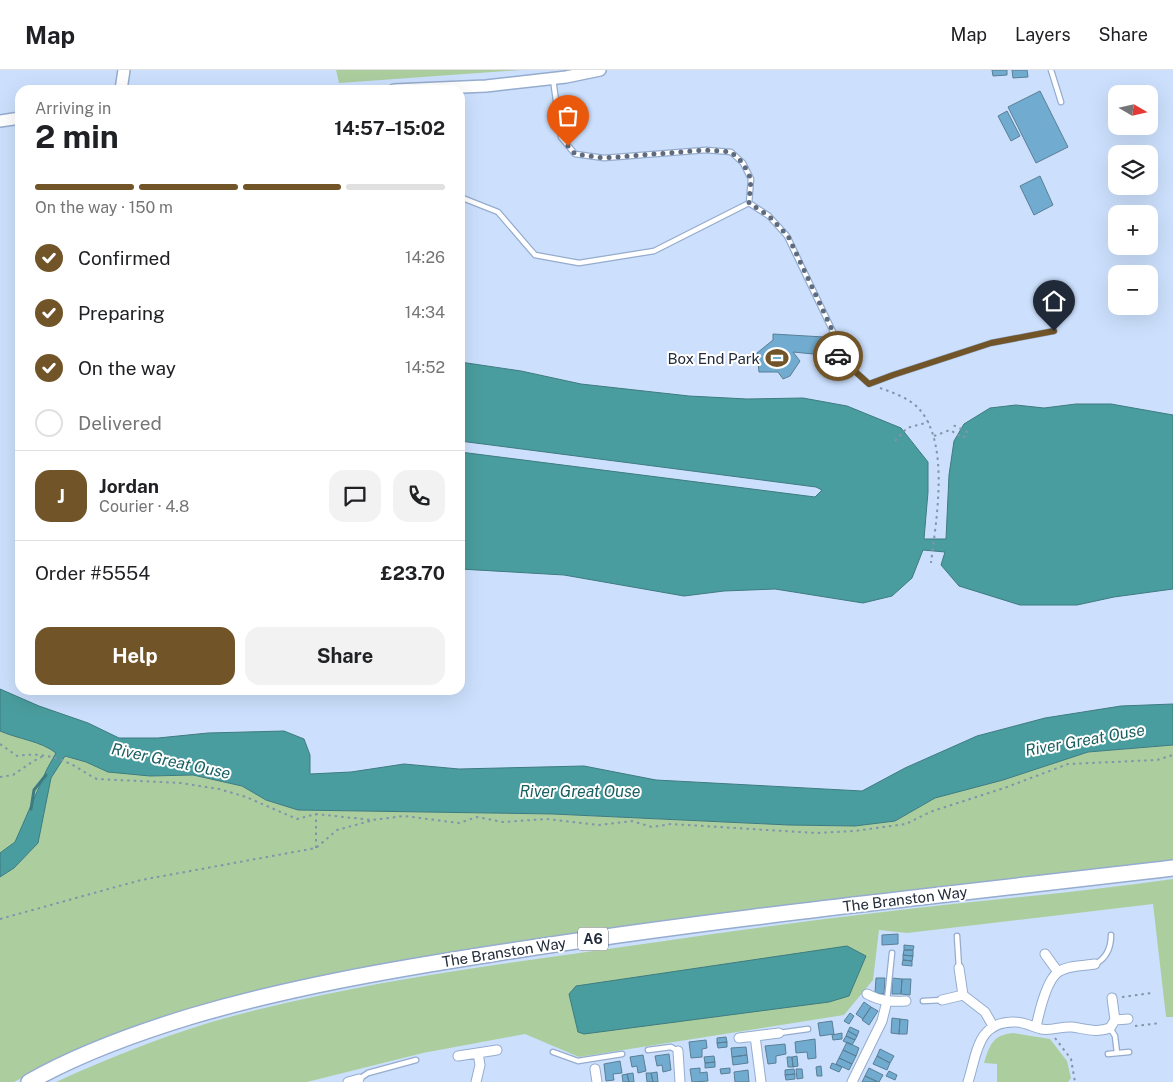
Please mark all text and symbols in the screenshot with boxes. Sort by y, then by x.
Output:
text: Map [25,21,75,49]
text: Map [951,24,987,45]
text: Layers [1015,24,1071,45]
text: Share [1099,24,1148,45]
north arrow [1108,85,1158,135]
map controls [1108,85,1158,315]
pin [547,95,589,146]
text: Arriving in [35,99,111,118]
icon: bag [554,102,582,130]
text: 14:57–15:02 [334,117,445,139]
text: 2 min [35,118,119,155]
button: layers [1108,145,1158,195]
text: On the way · 150 m [35,198,173,217]
button: + [1108,205,1158,255]
icon: check [35,244,63,272]
text: Confirmed [78,247,171,269]
text: 14:26 [405,248,445,267]
button: − [1108,265,1158,315]
pin [1033,280,1075,331]
icon: home [1040,287,1068,315]
icon: check [35,299,63,327]
text: Preparing [78,302,165,324]
text: 14:34 [405,303,445,322]
courier [813,331,863,381]
icon: car [824,342,852,370]
sports icon: Box End Park [764,345,790,371]
place label: Box End Park [667,350,760,367]
icon: check [35,354,63,382]
text: On the way [78,357,176,379]
text: 14:52 [405,358,445,377]
text: Delivered [78,412,162,434]
button: chat [329,470,381,522]
button: phone [393,470,445,522]
text: Jordan [99,475,159,497]
text: J [57,485,65,507]
text: Courier · 4.8 [99,497,189,516]
text: Order #5554 [35,562,150,584]
text: £23.70 [380,562,445,584]
button: Help [35,627,235,685]
button: Share [245,627,445,685]
water label: River Great Ouse [1024,720,1147,760]
water label: River Great Ouse [110,739,233,783]
water label: River Great Ouse [519,782,641,801]
street label: The Branston Way [842,883,968,915]
road number: A6 [578,928,608,951]
street label: The Branston Way [441,934,567,970]

